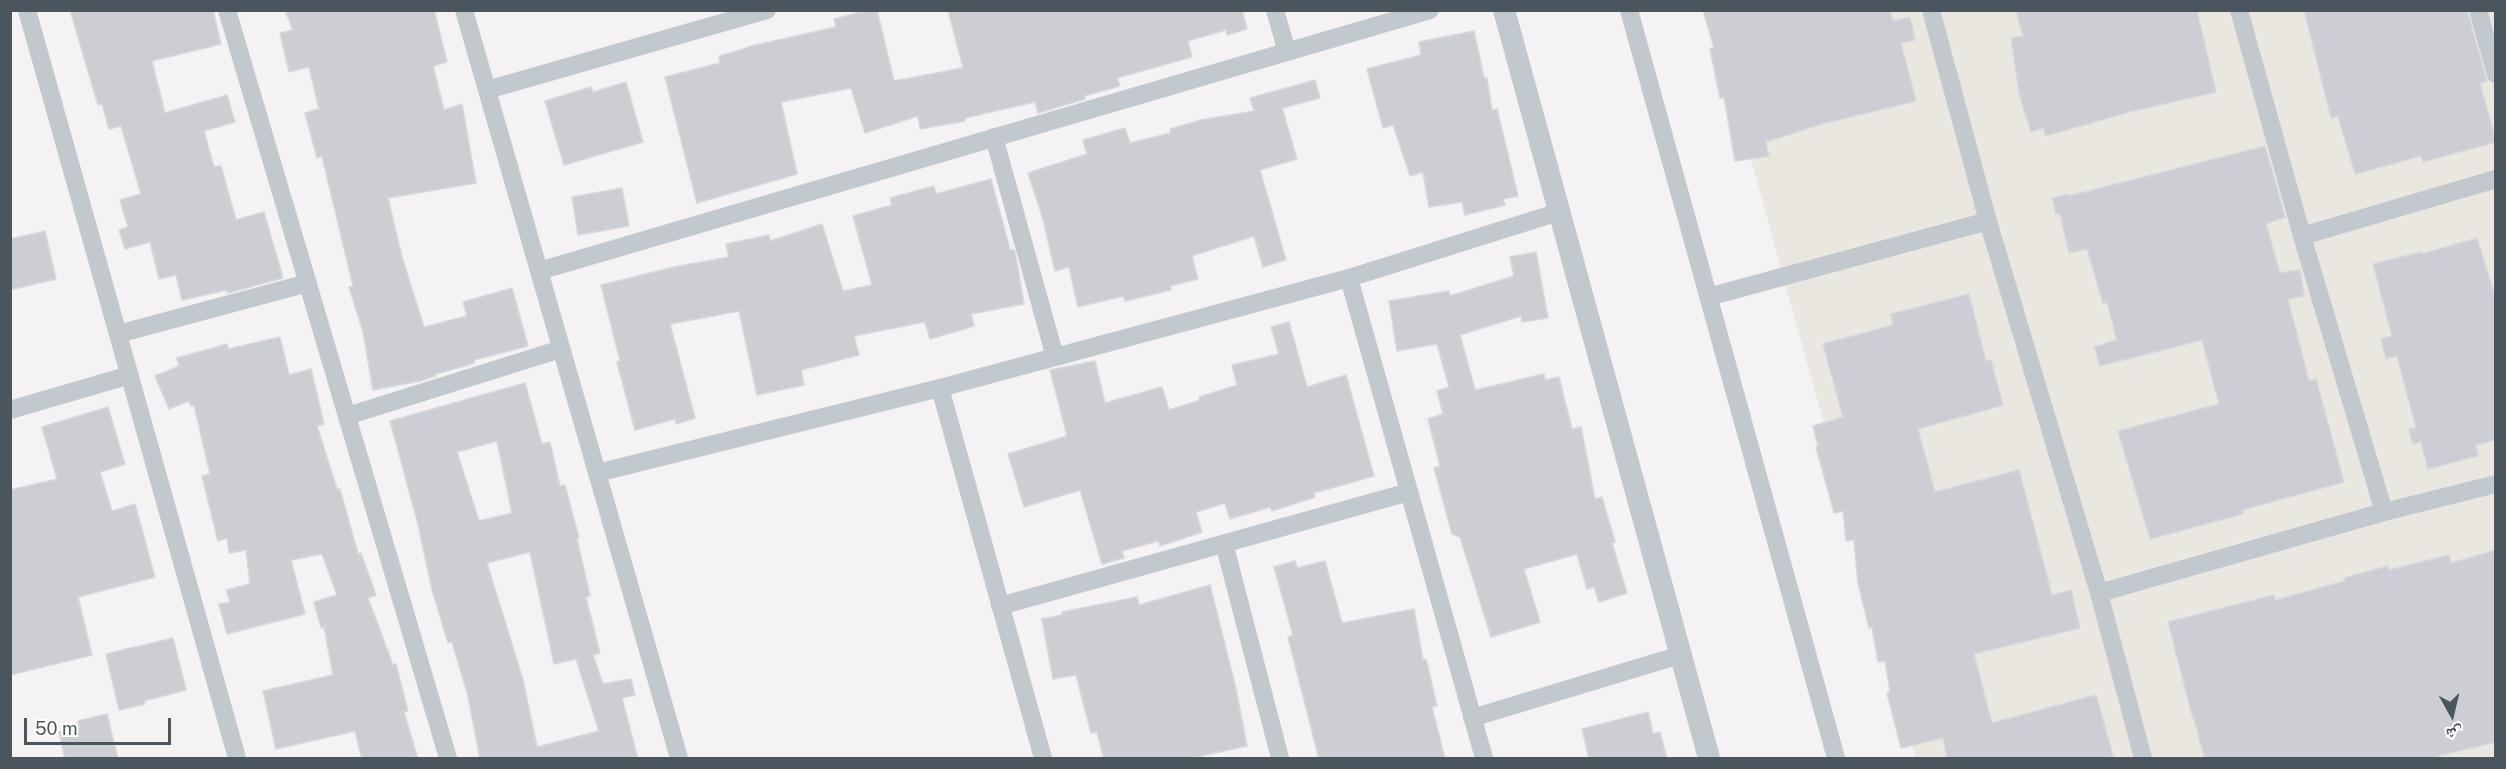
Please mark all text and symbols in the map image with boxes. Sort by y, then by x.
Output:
north arrow [2422,685,2482,745]
scale bar [27,706,174,744]
text: 50 m [35,718,78,739]
text: ش [2445,723,2464,744]

